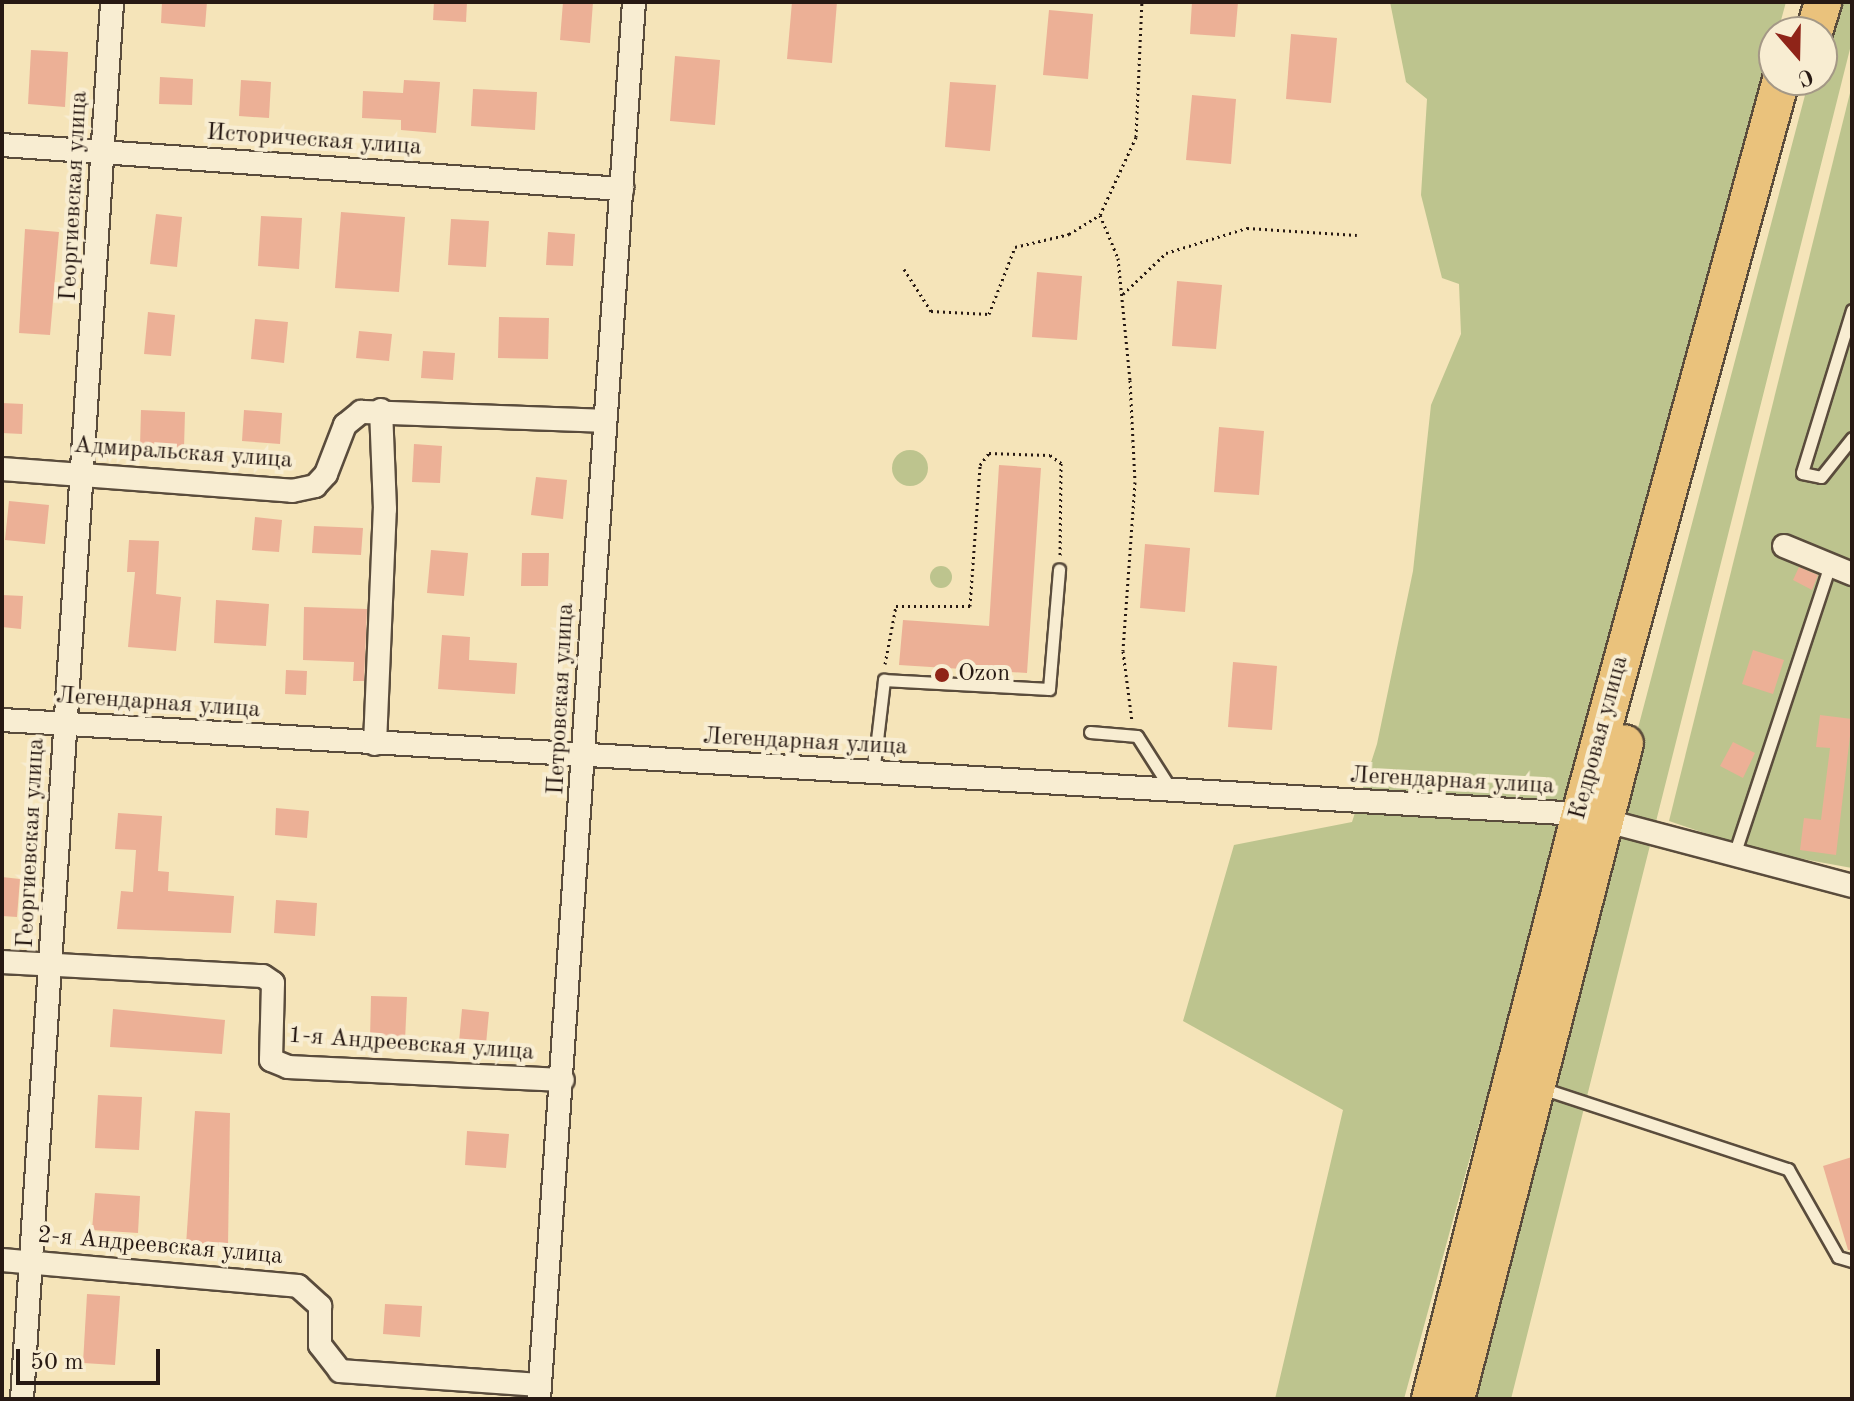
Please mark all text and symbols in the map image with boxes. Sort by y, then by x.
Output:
north arrow [1758,16,1838,96]
text: С [1795,64,1816,89]
street label: Георгиевская улица [55,90,95,302]
street label: Историческая улица [205,119,423,163]
street label: Адмиральская улица [73,432,293,476]
street label: Петровская улица [543,602,581,796]
street label: Кедровая улица [1564,653,1636,823]
place label: Ozon [958,661,1010,689]
marker: Ozon [933,666,951,684]
street label: Легендарная улица [55,682,261,726]
street label: Легендарная улица [702,723,908,763]
street label: Георгиевская улица [12,737,52,949]
street label: Легендарная улица [1349,762,1555,802]
street label: 1-я Андреевская улица [287,1022,535,1068]
street label: 2-я Андреевская улица [36,1222,284,1272]
scale bar [20,1333,164,1383]
text: 50 m [30,1351,84,1375]

